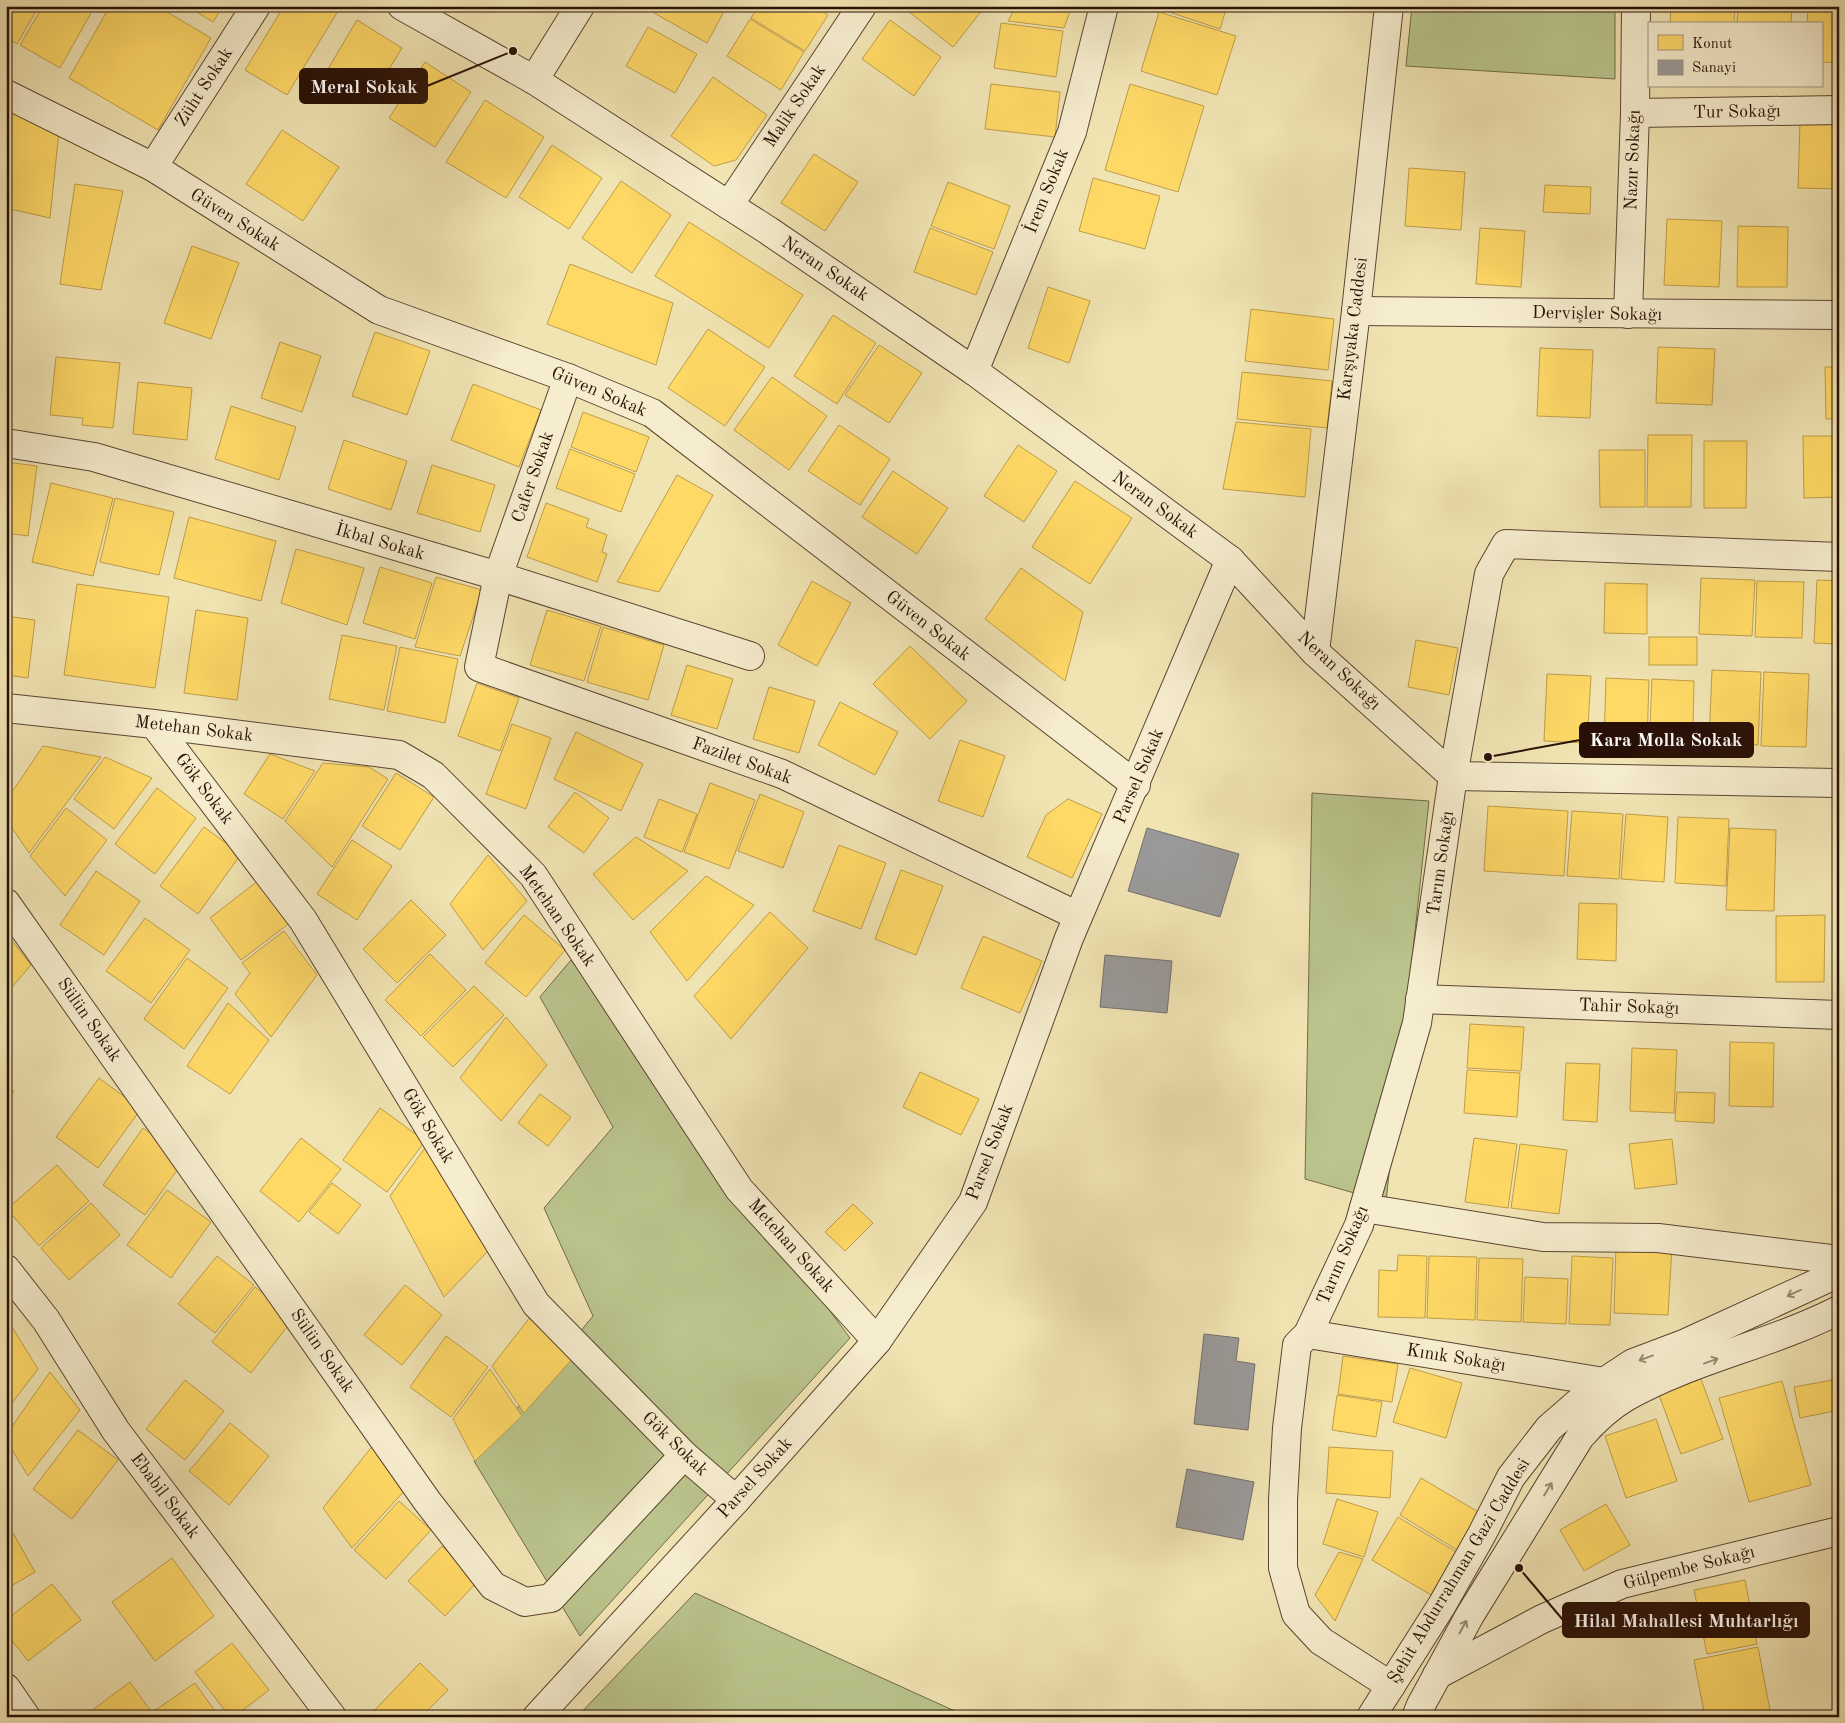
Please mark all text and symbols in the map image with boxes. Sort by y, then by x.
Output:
legend [1648,22,1822,88]
text: Konut [1692,37,1732,52]
street label: Züht Sokak [172,44,236,130]
street label: Malik Sokak [761,61,829,151]
text: Sanayi [1692,61,1736,76]
callout: Meral Sokak [300,69,427,103]
text: Meral Sokak [310,79,418,98]
street label: Tur Sokağı [1693,102,1781,122]
street label: Nazır Sokağı [1622,109,1644,211]
street label: İrem Sokak [1019,145,1072,236]
street label: Güven Sokak [187,185,283,255]
street label: Neran Sokak [778,233,872,305]
street label: Karşıyaka Caddesi [1335,256,1371,402]
street label: Dervişler Sokağı [1532,304,1662,324]
street label: Güven Sokak [549,364,649,420]
street label: Cafer Sokak [509,429,557,525]
street label: Neran Sokak [1109,468,1201,542]
street label: İkbal Sokak [333,518,428,563]
street label: Güven Sokak [882,588,974,664]
street label: Neran Sokağı [1294,628,1384,714]
street label: Metehan Sokak [134,713,254,745]
callout: Kara Molla Sokak [1580,723,1753,757]
street label: Parsel Sokak [1111,726,1167,826]
text: Kara Molla Sokak [1590,732,1743,751]
street label: Fazilet Sokak [690,735,794,787]
street label: Gök Sokak [172,750,236,828]
street label: Tarım Sokağı [1425,809,1457,916]
street label: Metehan Sokak [515,862,599,970]
street label: Sülün Sokak [54,975,124,1065]
street label: Tahir Sokağı [1578,996,1680,1018]
street label: Gök Sokak [399,1085,457,1167]
street label: Parsel Sokak [963,1101,1017,1203]
street label: Metehan Sokak [744,1196,838,1296]
street label: Tarım Sokağı [1314,1203,1372,1307]
one-way arrow [1787,1288,1802,1298]
street label: Sülün Sokak [287,1306,357,1396]
street label: Kınık Sokağı [1405,1341,1507,1375]
one-way arrow [1638,1354,1654,1363]
one-way arrow [1703,1356,1719,1365]
street label: Gök Sokak [639,1408,711,1480]
street label: Parsel Sokak [714,1434,796,1522]
street label: Ebabil Sokak [127,1450,203,1542]
street label: Şehit Abdurrahman Gazi Caddesi [1385,1455,1534,1687]
one-way arrow [1543,1482,1553,1496]
street label: Gülpembe Sokağı [1621,1543,1757,1593]
callout: Hilal Mahallesi Muhtarlığı [1563,1603,1809,1637]
text: Hilal Mahallesi Muhtarlığı [1573,1613,1799,1632]
one-way arrow [1458,1620,1468,1635]

